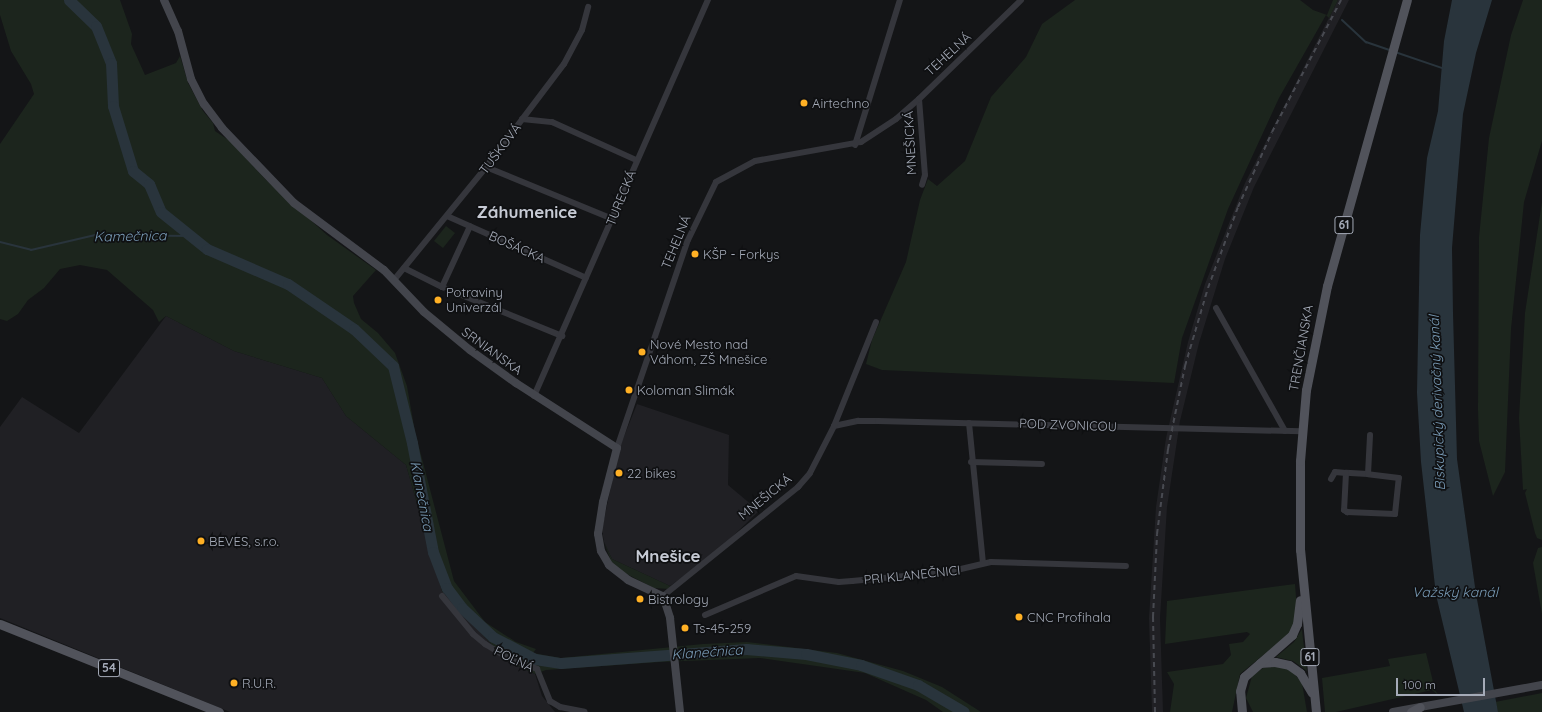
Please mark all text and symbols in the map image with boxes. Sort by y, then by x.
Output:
street label: TEHELNÁ [922,29,974,79]
place label: Airtechno [812,95,869,111]
marker: Airtechno [799,98,809,108]
street label: MNEŠICKÁ [901,111,919,175]
street label: TUŠKOVÁ [476,120,524,178]
street label: TURECKÁ [603,168,639,228]
district label: Záhumenice [477,202,577,222]
street label: TEHELNÁ [658,213,694,271]
road number: 61 [1334,215,1354,235]
water label: Kamečnica [94,227,166,245]
street label: BOŠÁCKA [487,228,547,266]
place label: KŠP - Forkys [703,246,779,262]
marker: KŠP - Forkys [690,249,700,259]
place label: Potraviny Univerzál [446,285,503,316]
marker: Potraviny Univerzál [433,295,443,305]
street label: TRENČIANSKA [1286,304,1316,392]
water label: Biskupický derivačný kanál [1426,315,1448,491]
street label: SRNIANSKA [459,324,525,378]
place label: Nové Mesto nad Váhom, ZŠ Mnešice [650,337,767,368]
marker: Nové Mesto nad Váhom, ZŠ Mnešice [637,347,647,357]
place label: Koloman Slimák [637,382,735,398]
marker: Koloman Slimák [624,385,634,395]
street label: POD ZVONICOU [1019,415,1117,435]
water label: Klanečnica [407,459,437,533]
place label: 22 bikes [627,465,676,481]
marker: 22 bikes [614,468,624,478]
street label: MNEŠICKÁ [735,471,795,523]
place label: BEVES, s.r.o. [209,533,279,549]
marker: BEVES, s.r.o. [196,536,206,546]
district label: Mnešice [635,546,701,566]
street label: PRI KLANEČNICI [863,562,961,588]
water label: Važský kanál [1412,584,1498,600]
place label: Bistrology [648,591,709,607]
marker: Bistrology [635,594,645,604]
place label: CNC Profihala [1027,609,1111,625]
marker: CNC Profihala [1014,612,1024,622]
place label: Ts-45-259 [693,620,751,636]
marker: Ts-45-259 [680,623,690,633]
water label: Klanečnica [671,641,743,663]
street label: POĽNÁ [491,643,537,675]
road number: 61 [1300,647,1320,667]
road number: 54 [98,658,120,678]
scale bar [1398,670,1487,696]
place label: R.U.R. [242,675,276,691]
text: 100 m [1403,677,1436,692]
marker: R.U.R. [229,678,239,688]

